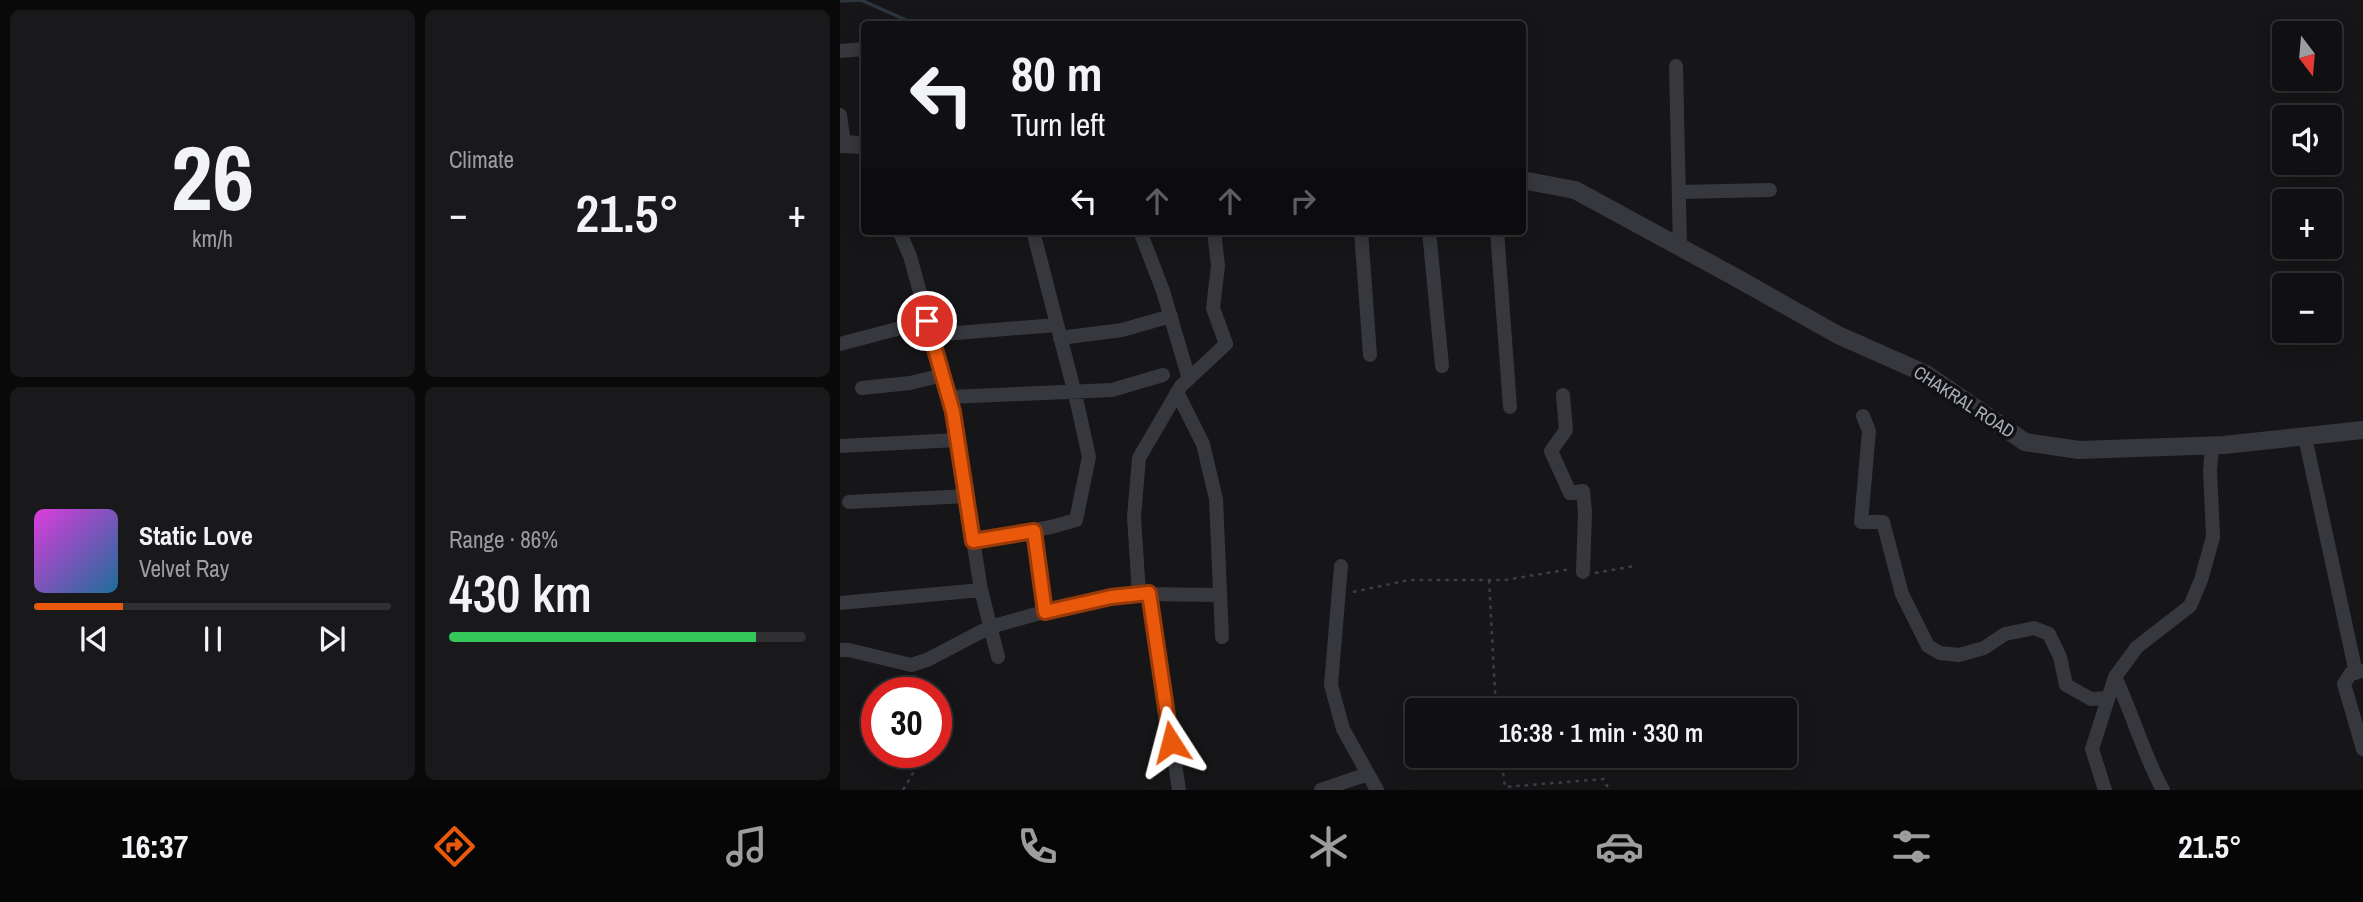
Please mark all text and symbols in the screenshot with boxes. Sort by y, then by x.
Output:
north arrow [2272,21,2342,91]
map controls [2272,21,2342,343]
text: 80 m [1011,40,1103,106]
icon: left [896,49,987,140]
text: Turn left [1011,103,1105,146]
button: sound [2272,105,2342,175]
text: 26 [171,116,254,238]
text: Climate [449,144,514,175]
text: 21.5° [576,178,679,248]
icon: left [1065,182,1103,220]
icon: ahead [1138,182,1176,220]
icon: ahead [1211,182,1249,220]
icon: right [1284,182,1322,220]
text: − [449,188,467,239]
text: + [788,188,806,239]
button: + [2272,189,2342,259]
text: km/h [192,223,233,254]
button: − [2272,273,2342,343]
pin [897,291,957,351]
icon: arrive [908,302,946,340]
street label: CHAKRAL ROAD [1909,360,2020,444]
text: Static Love [139,518,253,553]
text: Range · 86% [449,524,558,555]
text: Velvet Ray [139,553,229,584]
text: 430 km [449,558,592,628]
icon: previous [75,620,113,658]
icon: pause [194,620,232,658]
icon: next [313,620,351,658]
speed limit sign: 30 [861,677,952,768]
position arrow [1134,705,1208,779]
text: 16:38 · 1 min · 330 m [1499,715,1703,750]
icon: directions [430,822,479,871]
icon: music [722,822,771,871]
icon: phone [1013,822,1062,871]
icon: climate [1304,822,1353,871]
icon: car [1595,822,1644,871]
icon: filters [1887,822,1936,871]
text: 16:37 [121,825,188,868]
text: 21.5° [2178,825,2242,868]

